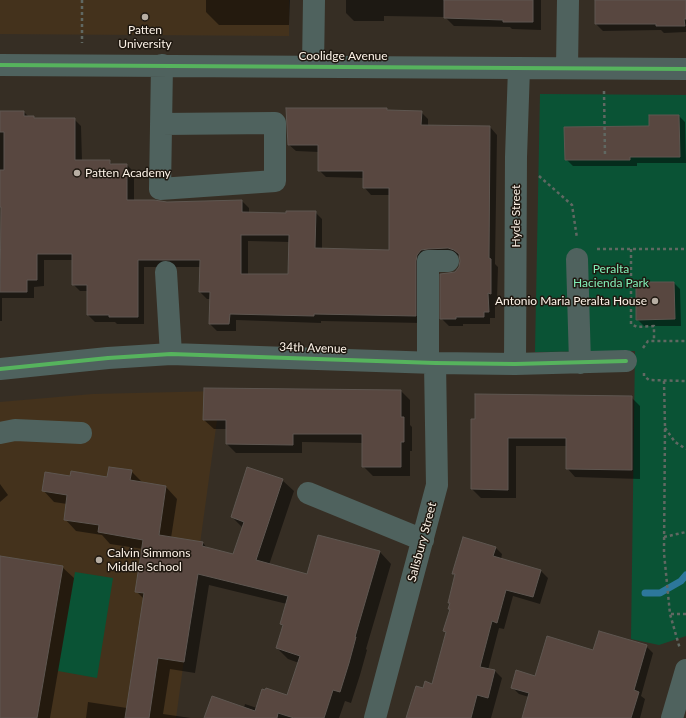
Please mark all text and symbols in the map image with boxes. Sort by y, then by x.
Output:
marker: Patten University [140,12,150,22]
place label: Patten University [118,23,172,51]
street label: Coolidge Avenue [298,49,388,63]
place label: Patten Academy [85,166,171,180]
marker: Patten Academy [72,168,82,178]
street label: Hyde Street [509,185,523,247]
park label: Peralta Hacienda Park [573,262,649,290]
place label: Antonio Maria Peralta House [495,294,647,308]
marker: Antonio Maria Peralta House [650,296,660,306]
street label: 34th Avenue [279,340,347,356]
street label: Salisbury Street [404,501,440,583]
place label: Calvin Simmons Middle School [107,546,190,574]
marker: Calvin Simmons Middle School [94,555,104,565]

